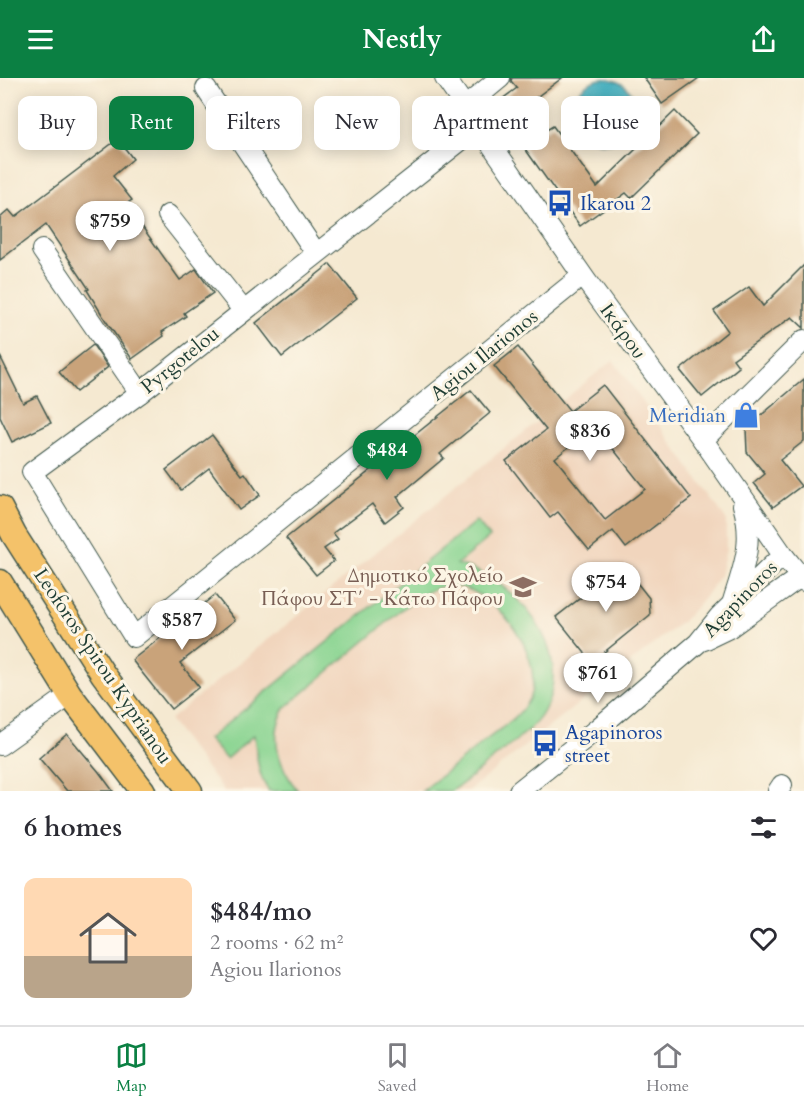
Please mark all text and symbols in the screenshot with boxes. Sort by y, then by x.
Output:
text: Nestly [362,21,442,58]
icon: menu [24,23,57,56]
icon: share [747,23,780,56]
chip: Buy [18,96,97,150]
chip: Rent [109,96,194,150]
chip: Filters [206,96,302,150]
chip: New [314,96,400,150]
chip: Apartment [412,96,549,150]
chip: House [561,96,660,150]
bus stop icon: Ikarou 2 [545,188,575,218]
place label: Ikarou 2 [580,190,651,217]
pin: $759 [74,201,146,252]
text: $759 [90,207,130,234]
street label: Ικάρου [594,298,652,364]
street label: Agiou Ilarionos [424,303,544,407]
street label: Pyrgotelou [135,320,225,400]
shop icon: Meridian [731,400,761,430]
place label: Meridian [649,402,727,429]
pin: $836 [554,411,626,462]
text: $836 [570,417,610,444]
pin: $484 [351,430,423,481]
text: $484 [367,436,407,463]
street label: Agapinoros [696,555,784,643]
place label: Δημοτικό Σχολείο Πάφου ΣΤ΄ - Κάτω Πάφου [261,562,503,612]
pin: $754 [570,562,642,613]
street label: Leoforos Spirou Kyprianou [27,563,179,769]
text: $754 [586,568,626,595]
school or university icon: Δημοτικό Σχολείο Πάφου ΣΤ΄ - Κάτω Πάφου [508,572,538,602]
pin: $587 [146,600,218,651]
text: $587 [162,606,202,633]
pin: $761 [562,653,634,704]
text: $761 [578,659,618,686]
place label: Agapinoros street [565,719,662,769]
bus stop icon: Agapinoros street [530,728,560,758]
text: 6 homes [24,810,122,845]
icon: filters [747,811,780,844]
text: $484/mo [210,894,312,929]
icon: home [72,902,144,974]
icon: heart [747,922,780,955]
text: 2 rooms · 62 m² [210,929,343,956]
text: Agiou Ilarionos [210,956,341,983]
tab: Map [115,1039,148,1097]
tab: Saved [378,1039,416,1097]
tab: Home [646,1039,689,1097]

